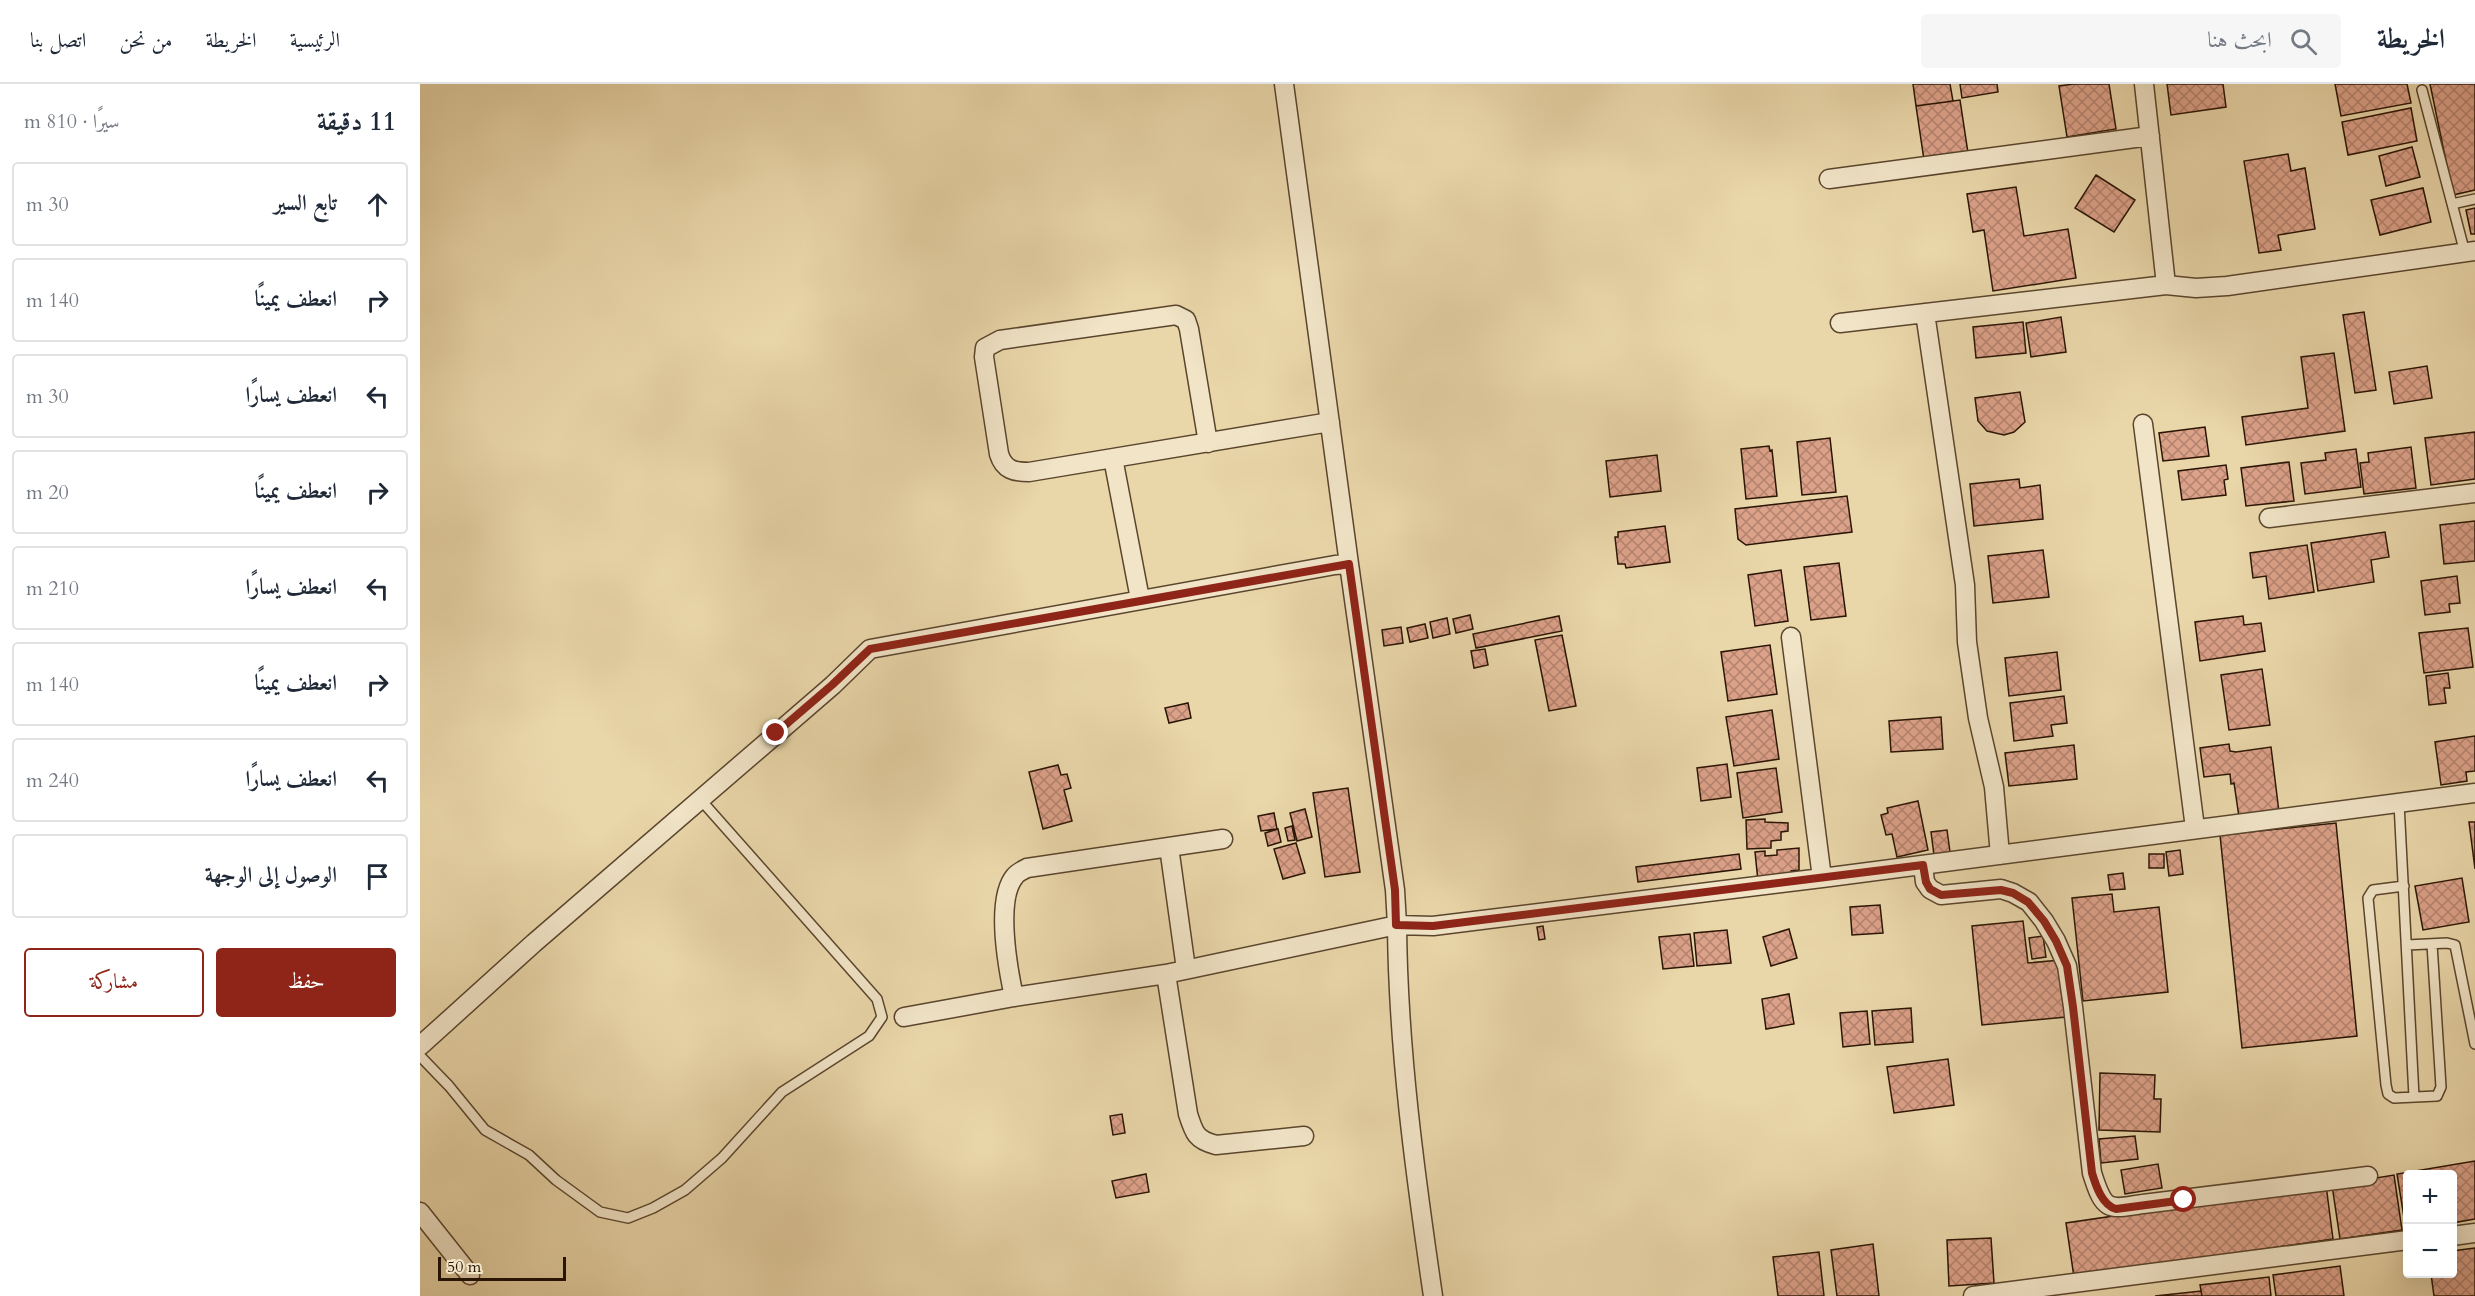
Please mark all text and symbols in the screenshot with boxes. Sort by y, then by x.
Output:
search box [1921,14,2341,68]
text: الخريطة [2377,20,2445,58]
text: ابحث هنا [2207,25,2272,55]
icon: search [2287,25,2320,58]
text: اتصل بنا [30,26,86,55]
text: من نحن [119,26,173,55]
text: الخريطة [206,26,257,55]
text: الرئيسية [290,26,340,55]
text: 11 دقيقة [317,104,396,139]
text: سيرًا · 810 m [24,108,120,135]
text: تابع السير [274,188,337,218]
icon: ahead [361,188,394,221]
text: 30 m [26,191,69,218]
text: انعطف يمينًا [254,284,337,314]
icon: right [361,284,394,317]
text: 140 m [26,287,79,314]
text: انعطف يسارًا [246,380,337,410]
icon: left [361,380,394,413]
text: 30 m [26,383,69,410]
text: انعطف يمينًا [254,476,337,506]
icon: right [361,476,394,509]
text: 20 m [26,479,69,506]
text: انعطف يسارًا [246,572,337,602]
icon: left [361,572,394,605]
text: 210 m [26,575,79,602]
text: انعطف يمينًا [254,668,337,698]
icon: right [361,668,394,701]
text: 140 m [26,671,79,698]
route end [762,719,788,745]
text: انعطف يسارًا [246,764,337,794]
icon: left [361,764,394,797]
text: 240 m [26,767,79,794]
text: الوصول إلى الوجهة [205,860,337,890]
icon: arrive [361,860,394,893]
button: مشاركة [24,948,204,1017]
button: حفظ [216,948,396,1017]
map controls [2403,1170,2457,1278]
button: + [2403,1170,2457,1224]
route start [2170,1186,2196,1212]
button: − [2403,1224,2457,1278]
scale bar [438,1254,566,1282]
text: 50 m [447,1256,481,1278]

